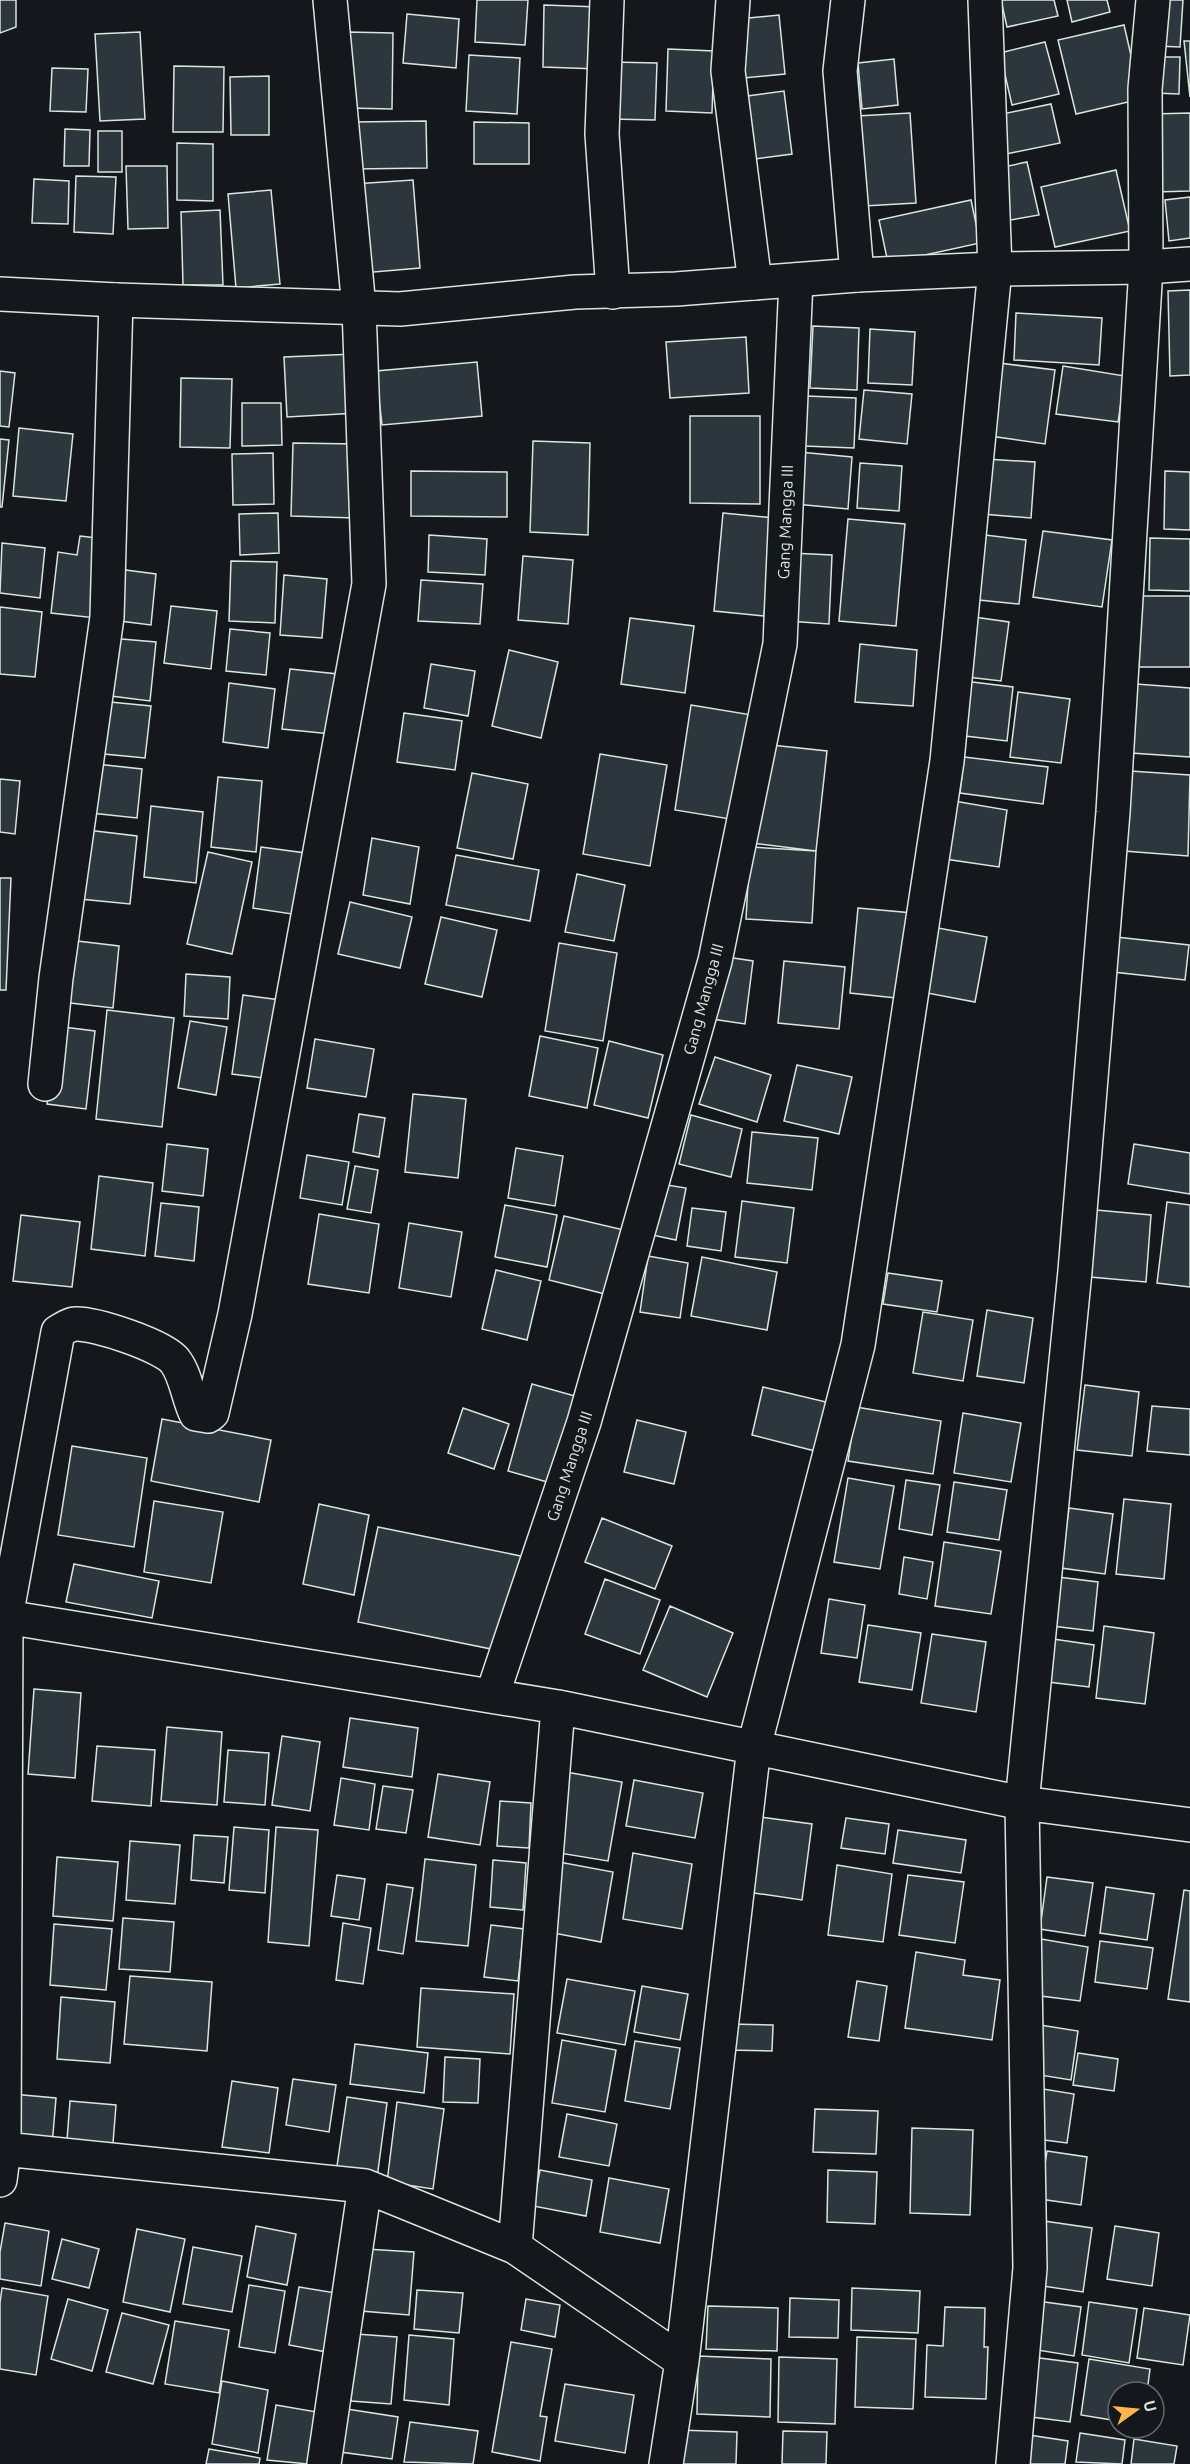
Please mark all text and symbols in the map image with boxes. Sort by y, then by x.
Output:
street label: Gang Mangga III [774,464,796,580]
street label: Gang Mangga III [679,941,727,1057]
street label: Gang Mangga III [543,1409,595,1523]
north arrow [1106,2380,1166,2440]
text: U [1140,2398,1161,2414]

